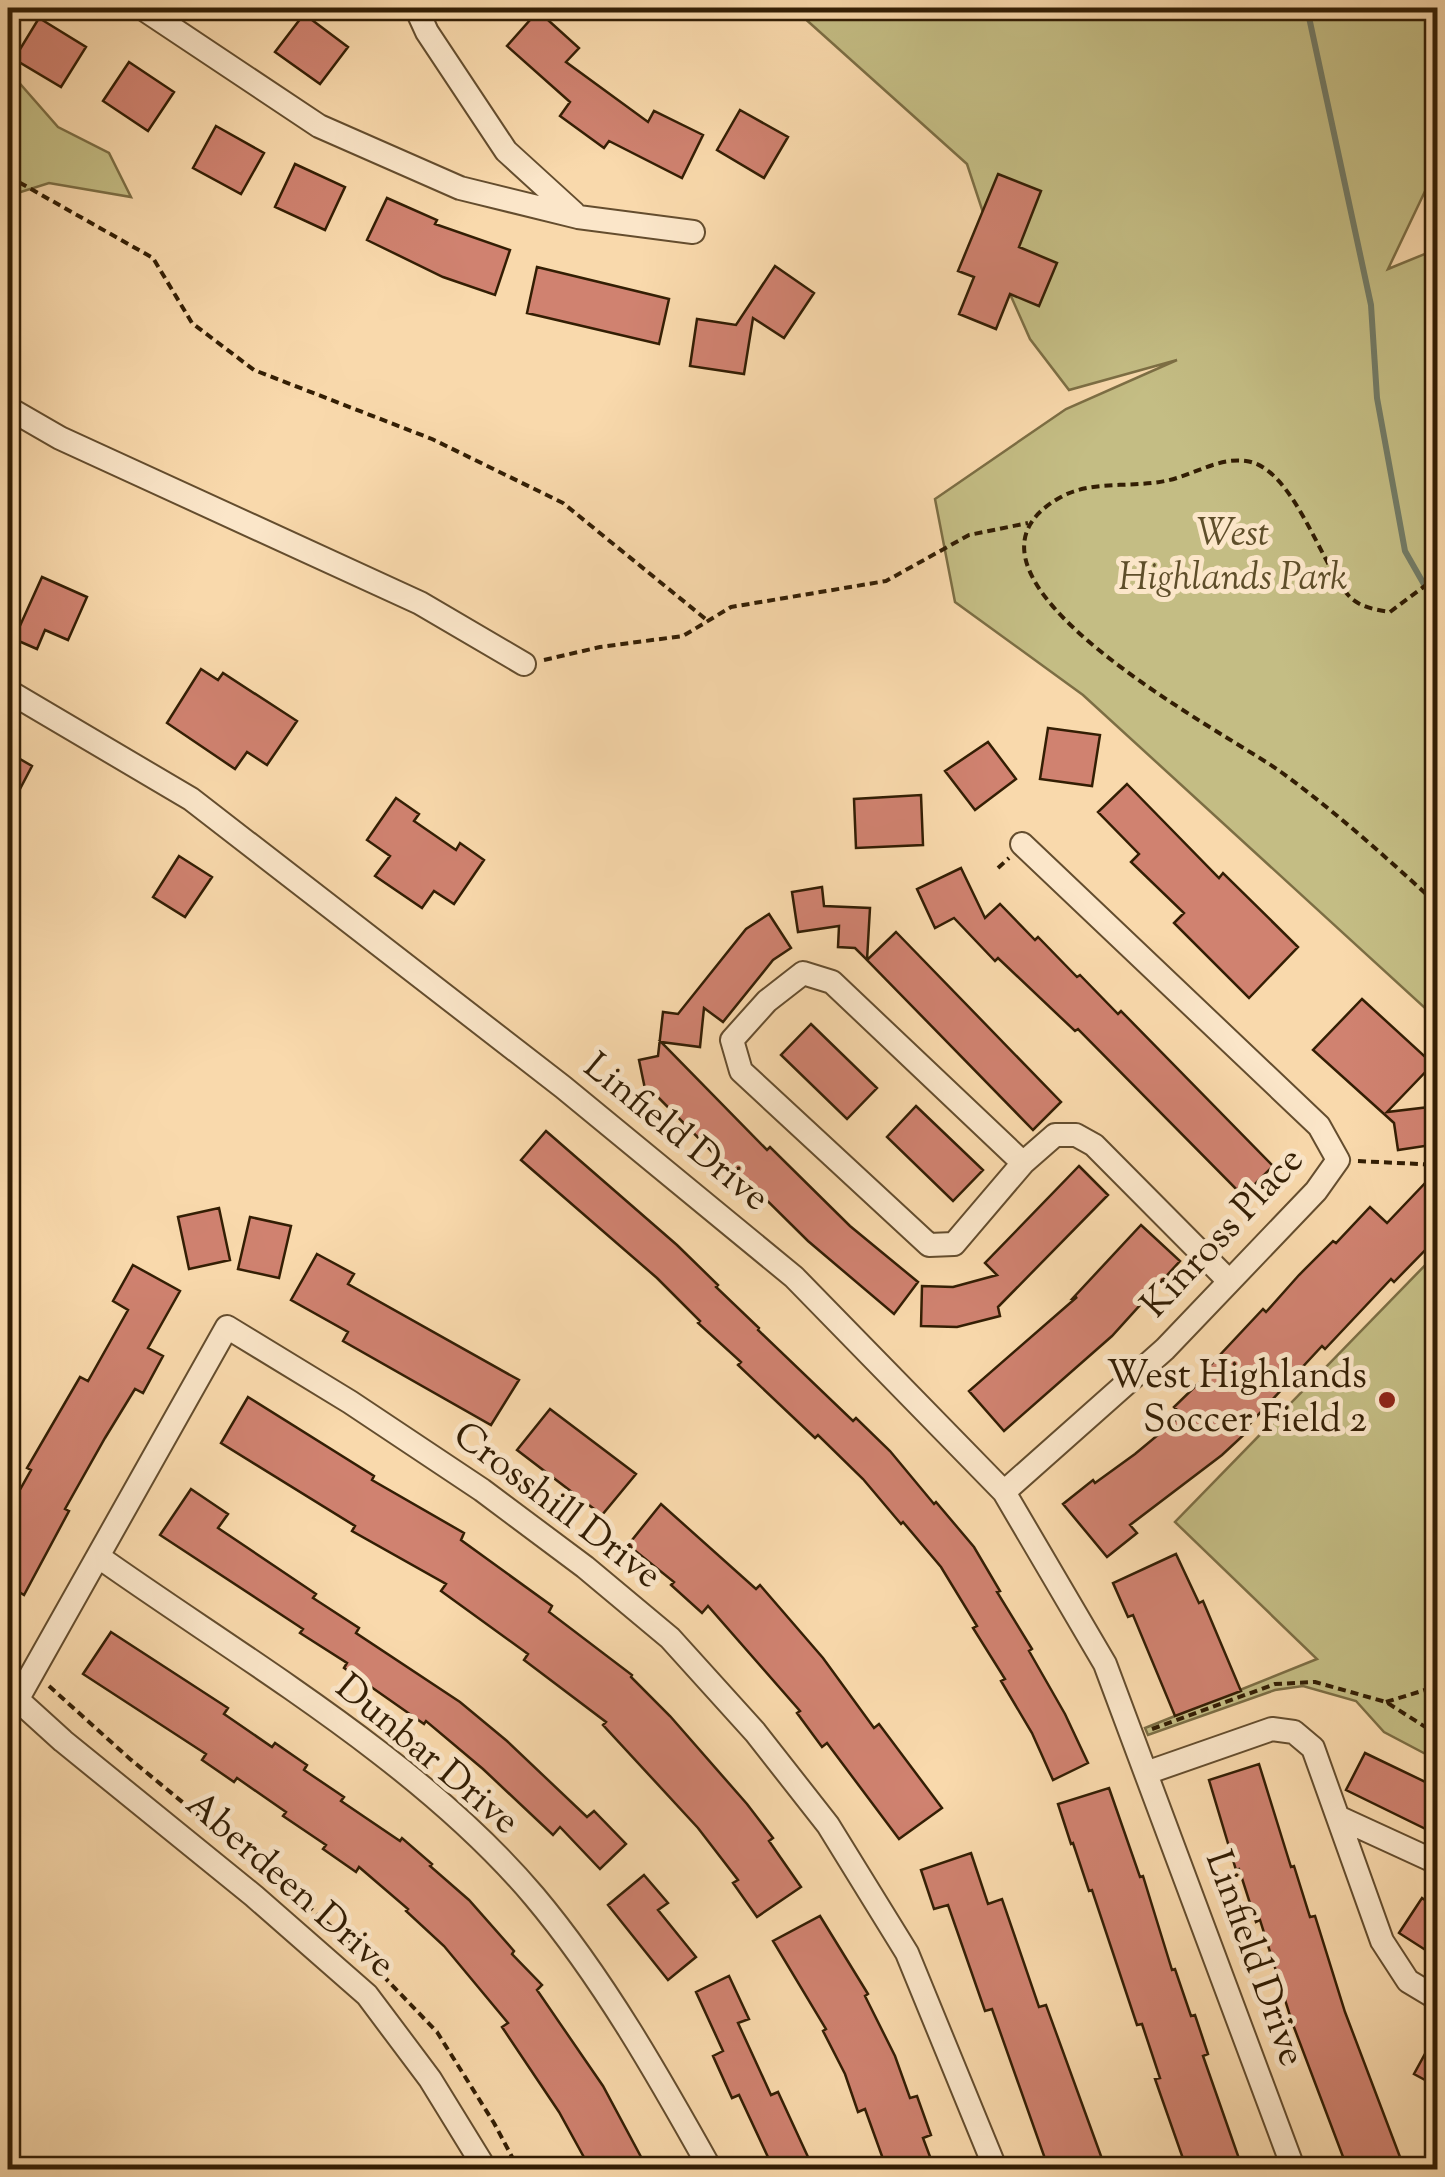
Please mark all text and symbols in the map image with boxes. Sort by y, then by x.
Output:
park label: West Highlands Park [1119,509,1347,607]
street label: Linfield Drive [570,1042,780,1226]
street label: Kinross Place [1130,1136,1318,1332]
place label: West Highlands Soccer Field 2 [1107,1351,1367,1449]
marker: West Highlands Soccer Field 2 [1376,1389,1398,1411]
street label: Crosshill Drive [440,1411,672,1603]
street label: Dunbar Drive [322,1663,530,1849]
street label: Aberdeen Drive [173,1780,405,1992]
street label: Linfield Drive [1189,1844,1317,2074]

